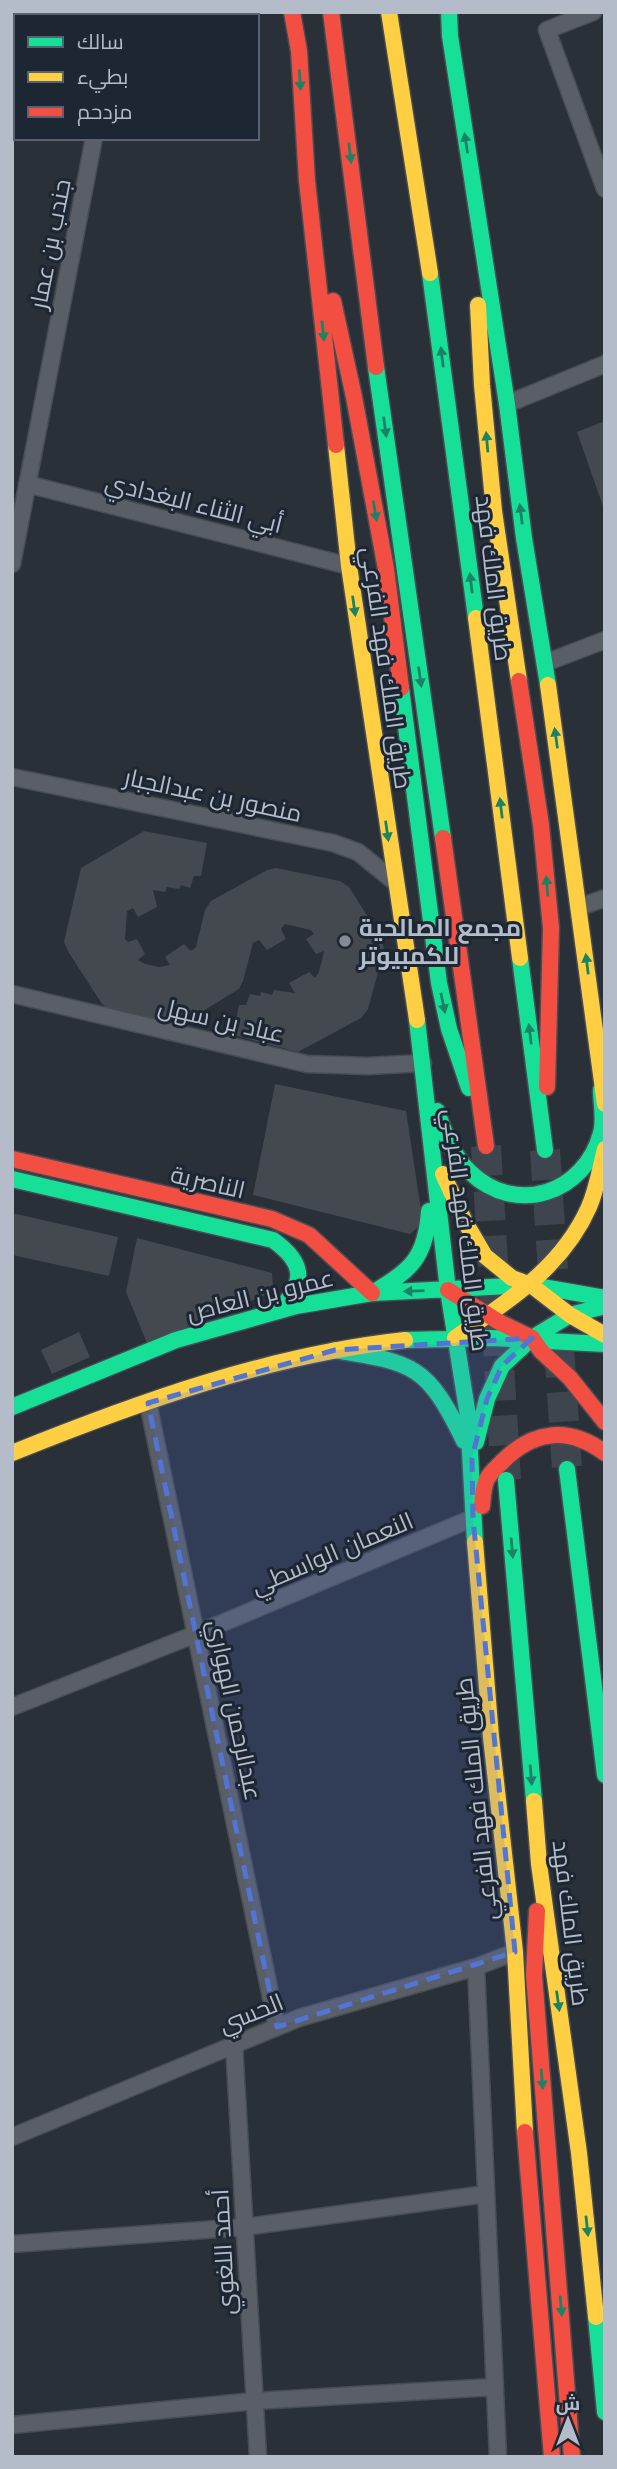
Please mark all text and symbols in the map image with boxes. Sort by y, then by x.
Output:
legend [14,14,259,140]
text: سالك [77,29,124,54]
text: بطيء [77,64,128,93]
one-way arrow [295,69,306,91]
text: مزدحم [77,99,132,126]
one-way arrow [460,132,471,154]
one-way arrow [345,142,356,164]
street label: جندب بن عمار [23,177,77,313]
one-way arrow [317,320,328,342]
one-way arrow [436,346,447,368]
one-way arrow [380,416,391,438]
one-way arrow [481,431,492,453]
street label: أبي الثناء البغدادي [101,466,286,544]
street label: طريق الملك فهد [468,493,519,663]
one-way arrow [370,500,381,522]
one-way arrow [515,503,526,525]
street label: طريق الملك فهد الفرعي [351,545,418,792]
one-way arrow [466,572,477,594]
one-way arrow [349,595,360,617]
one-way arrow [415,666,426,688]
one-way arrow [550,727,561,749]
street label: منصور بن عبدالجبار [120,762,305,828]
one-way arrow [495,797,506,819]
one-way arrow [382,820,393,842]
one-way arrow [541,875,552,897]
place label: مجمع الصالحية للكمبيوتر [358,913,521,970]
marker: مجمع الصالحية للكمبيوتر [337,933,353,949]
one-way arrow [582,953,593,975]
street label: عباد بن سهل [155,991,287,1049]
one-way arrow [438,993,449,1015]
one-way arrow [524,1023,535,1045]
street label: طريق الملك فهد الفرعي [432,1107,495,1354]
street label: الناصرية [168,1159,248,1205]
street label: عمرو بن العاص [184,1263,336,1327]
one-way arrow [403,1286,425,1297]
street label: النعمان الواسطي [247,1506,419,1605]
one-way arrow [507,1538,518,1560]
street label: عبدالرحمن الهواري [198,1617,268,1804]
street label: طريق الملك فهد الفرعي [449,1676,508,1922]
one-way arrow [526,1764,537,1786]
street label: طريق الملك فهد [545,1838,596,2008]
street label: الحسي [214,1987,289,2043]
one-way arrow [553,1990,564,2012]
one-way arrow [537,2068,548,2090]
street label: أحمد اللغوي [204,2188,245,2316]
one-way arrow [581,2216,592,2238]
one-way arrow [556,2295,567,2317]
north arrow [533,2385,603,2455]
text: ش [556,2392,580,2415]

